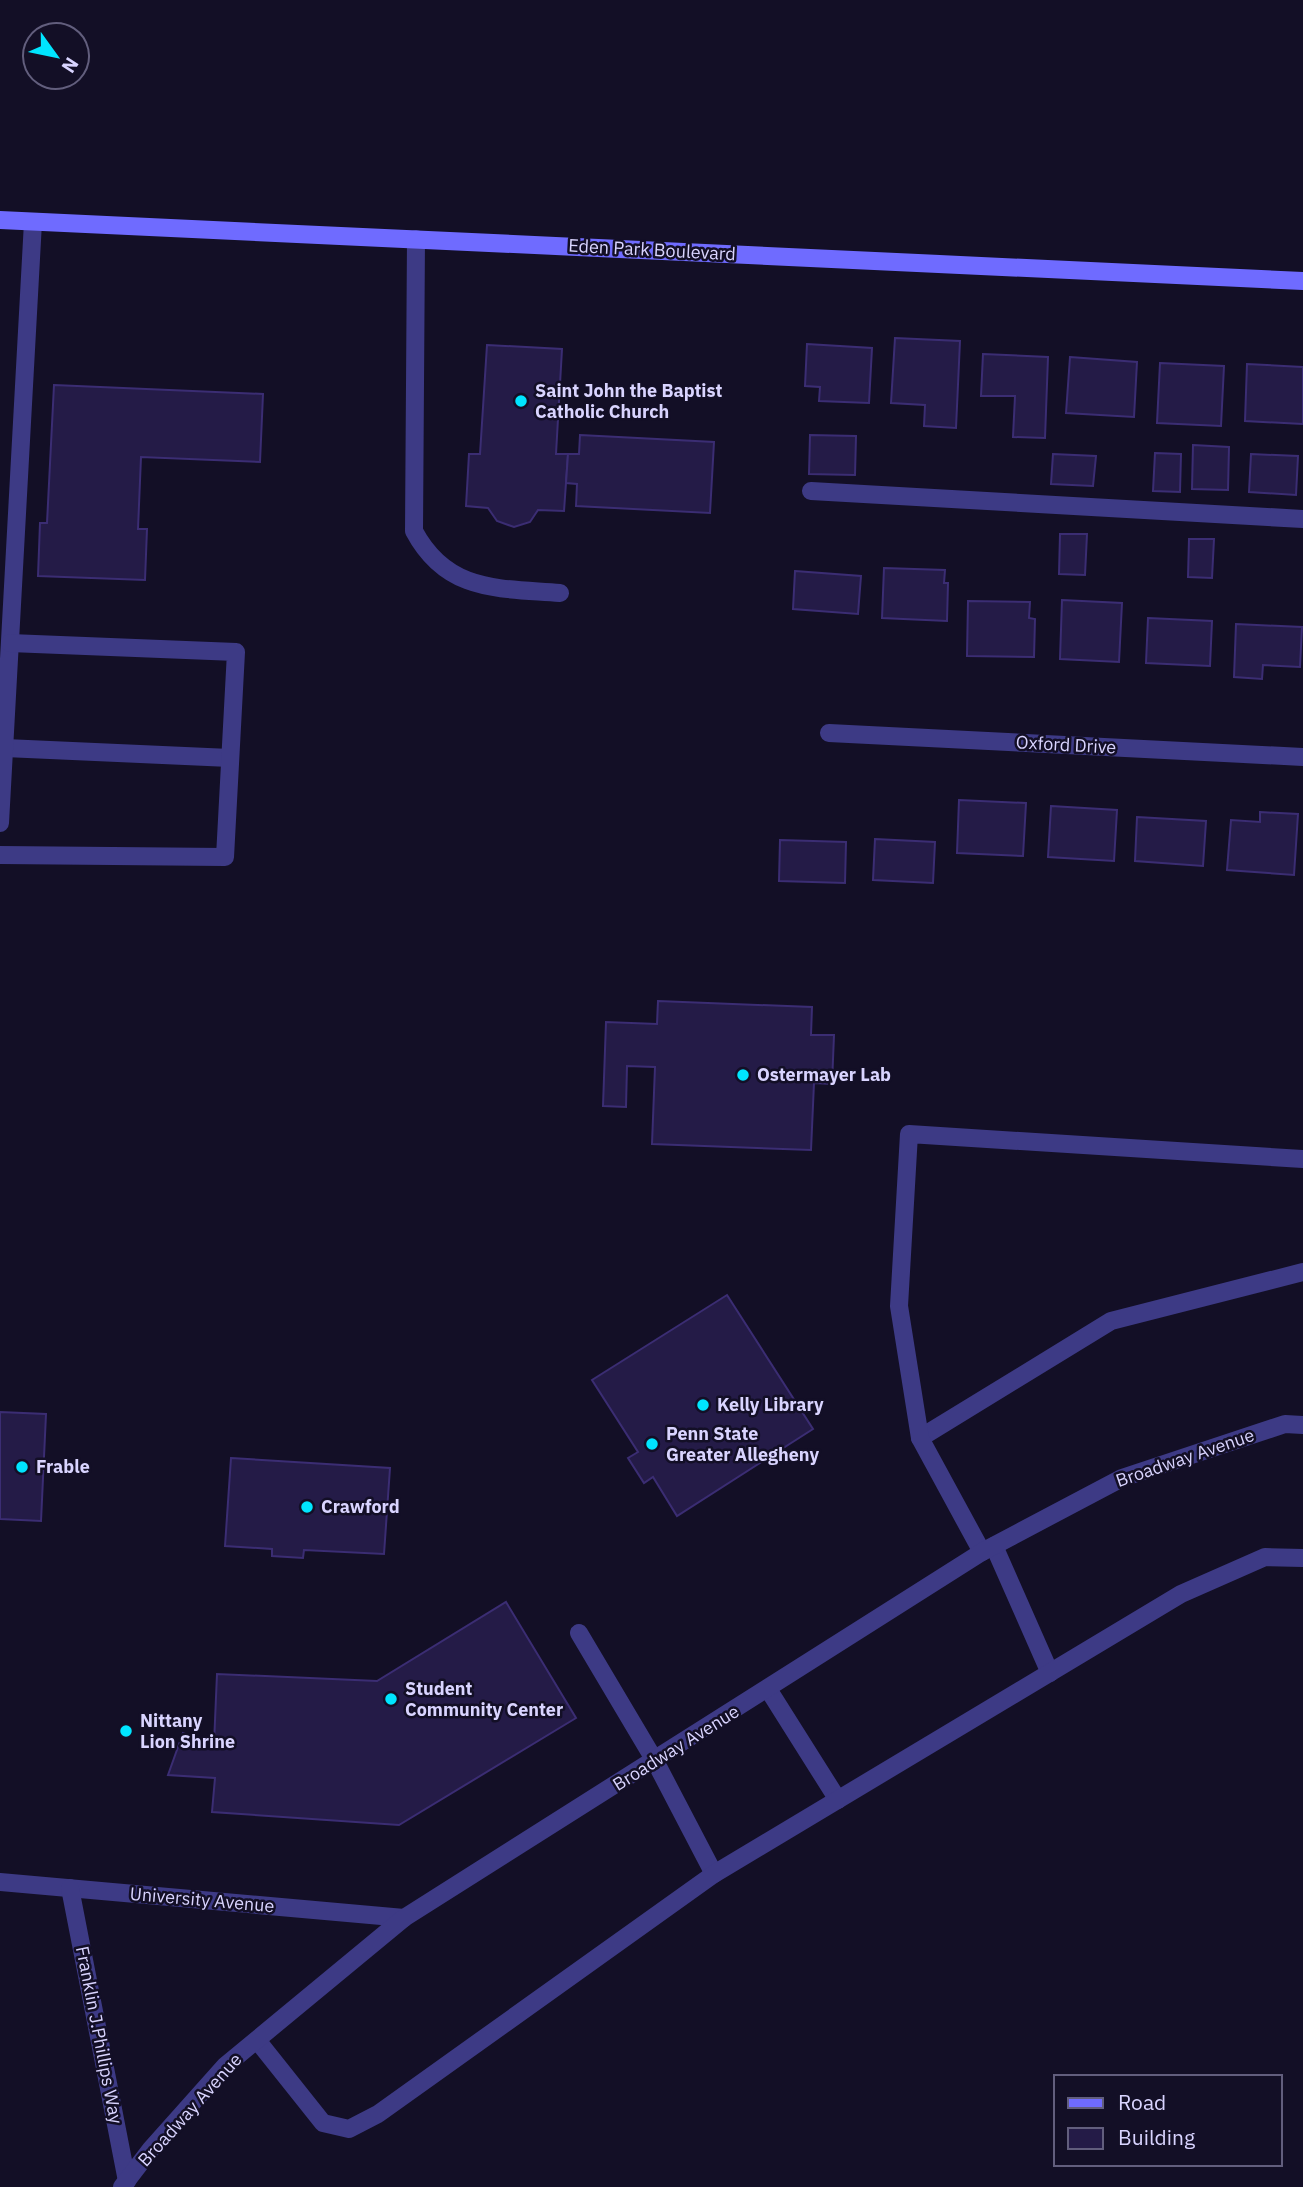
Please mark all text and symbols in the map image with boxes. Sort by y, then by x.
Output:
north arrow [21,21,91,91]
text: N [56,53,84,78]
street label: Eden Park Boulevard [568,234,736,265]
place label: Saint John the Baptist Catholic Church [535,379,722,423]
marker: Saint John the Baptist Catholic Church [513,393,529,409]
street label: Oxford Drive [1015,730,1117,759]
place label: Ostermayer Lab [757,1063,891,1086]
marker: Ostermayer Lab [735,1067,751,1083]
place label: Kelly Library [717,1393,824,1416]
marker: Kelly Library [695,1397,711,1413]
place label: Penn State Greater Allegheny [666,1422,819,1466]
street label: Broadway Avenue [1113,1423,1257,1492]
marker: Penn State Greater Allegheny [644,1436,660,1452]
place label: Frable [36,1455,90,1478]
marker: Frable [14,1459,30,1475]
place label: Crawford [321,1495,400,1518]
marker: Crawford [299,1499,315,1515]
place label: Student Community Center [405,1677,563,1721]
marker: Student Community Center [383,1691,399,1707]
street label: Broadway Avenue [608,1699,743,1796]
place label: Nittany Lion Shrine [140,1709,235,1753]
marker: Nittany Lion Shrine [118,1723,134,1739]
street label: University Avenue [129,1882,275,1917]
street label: Franklin J.Phillips Way [71,1944,128,2126]
street label: Broadway Avenue [133,2048,247,2171]
legend [1054,2075,1282,2166]
text: Road [1118,2088,1166,2116]
text: Building [1118,2123,1195,2151]

